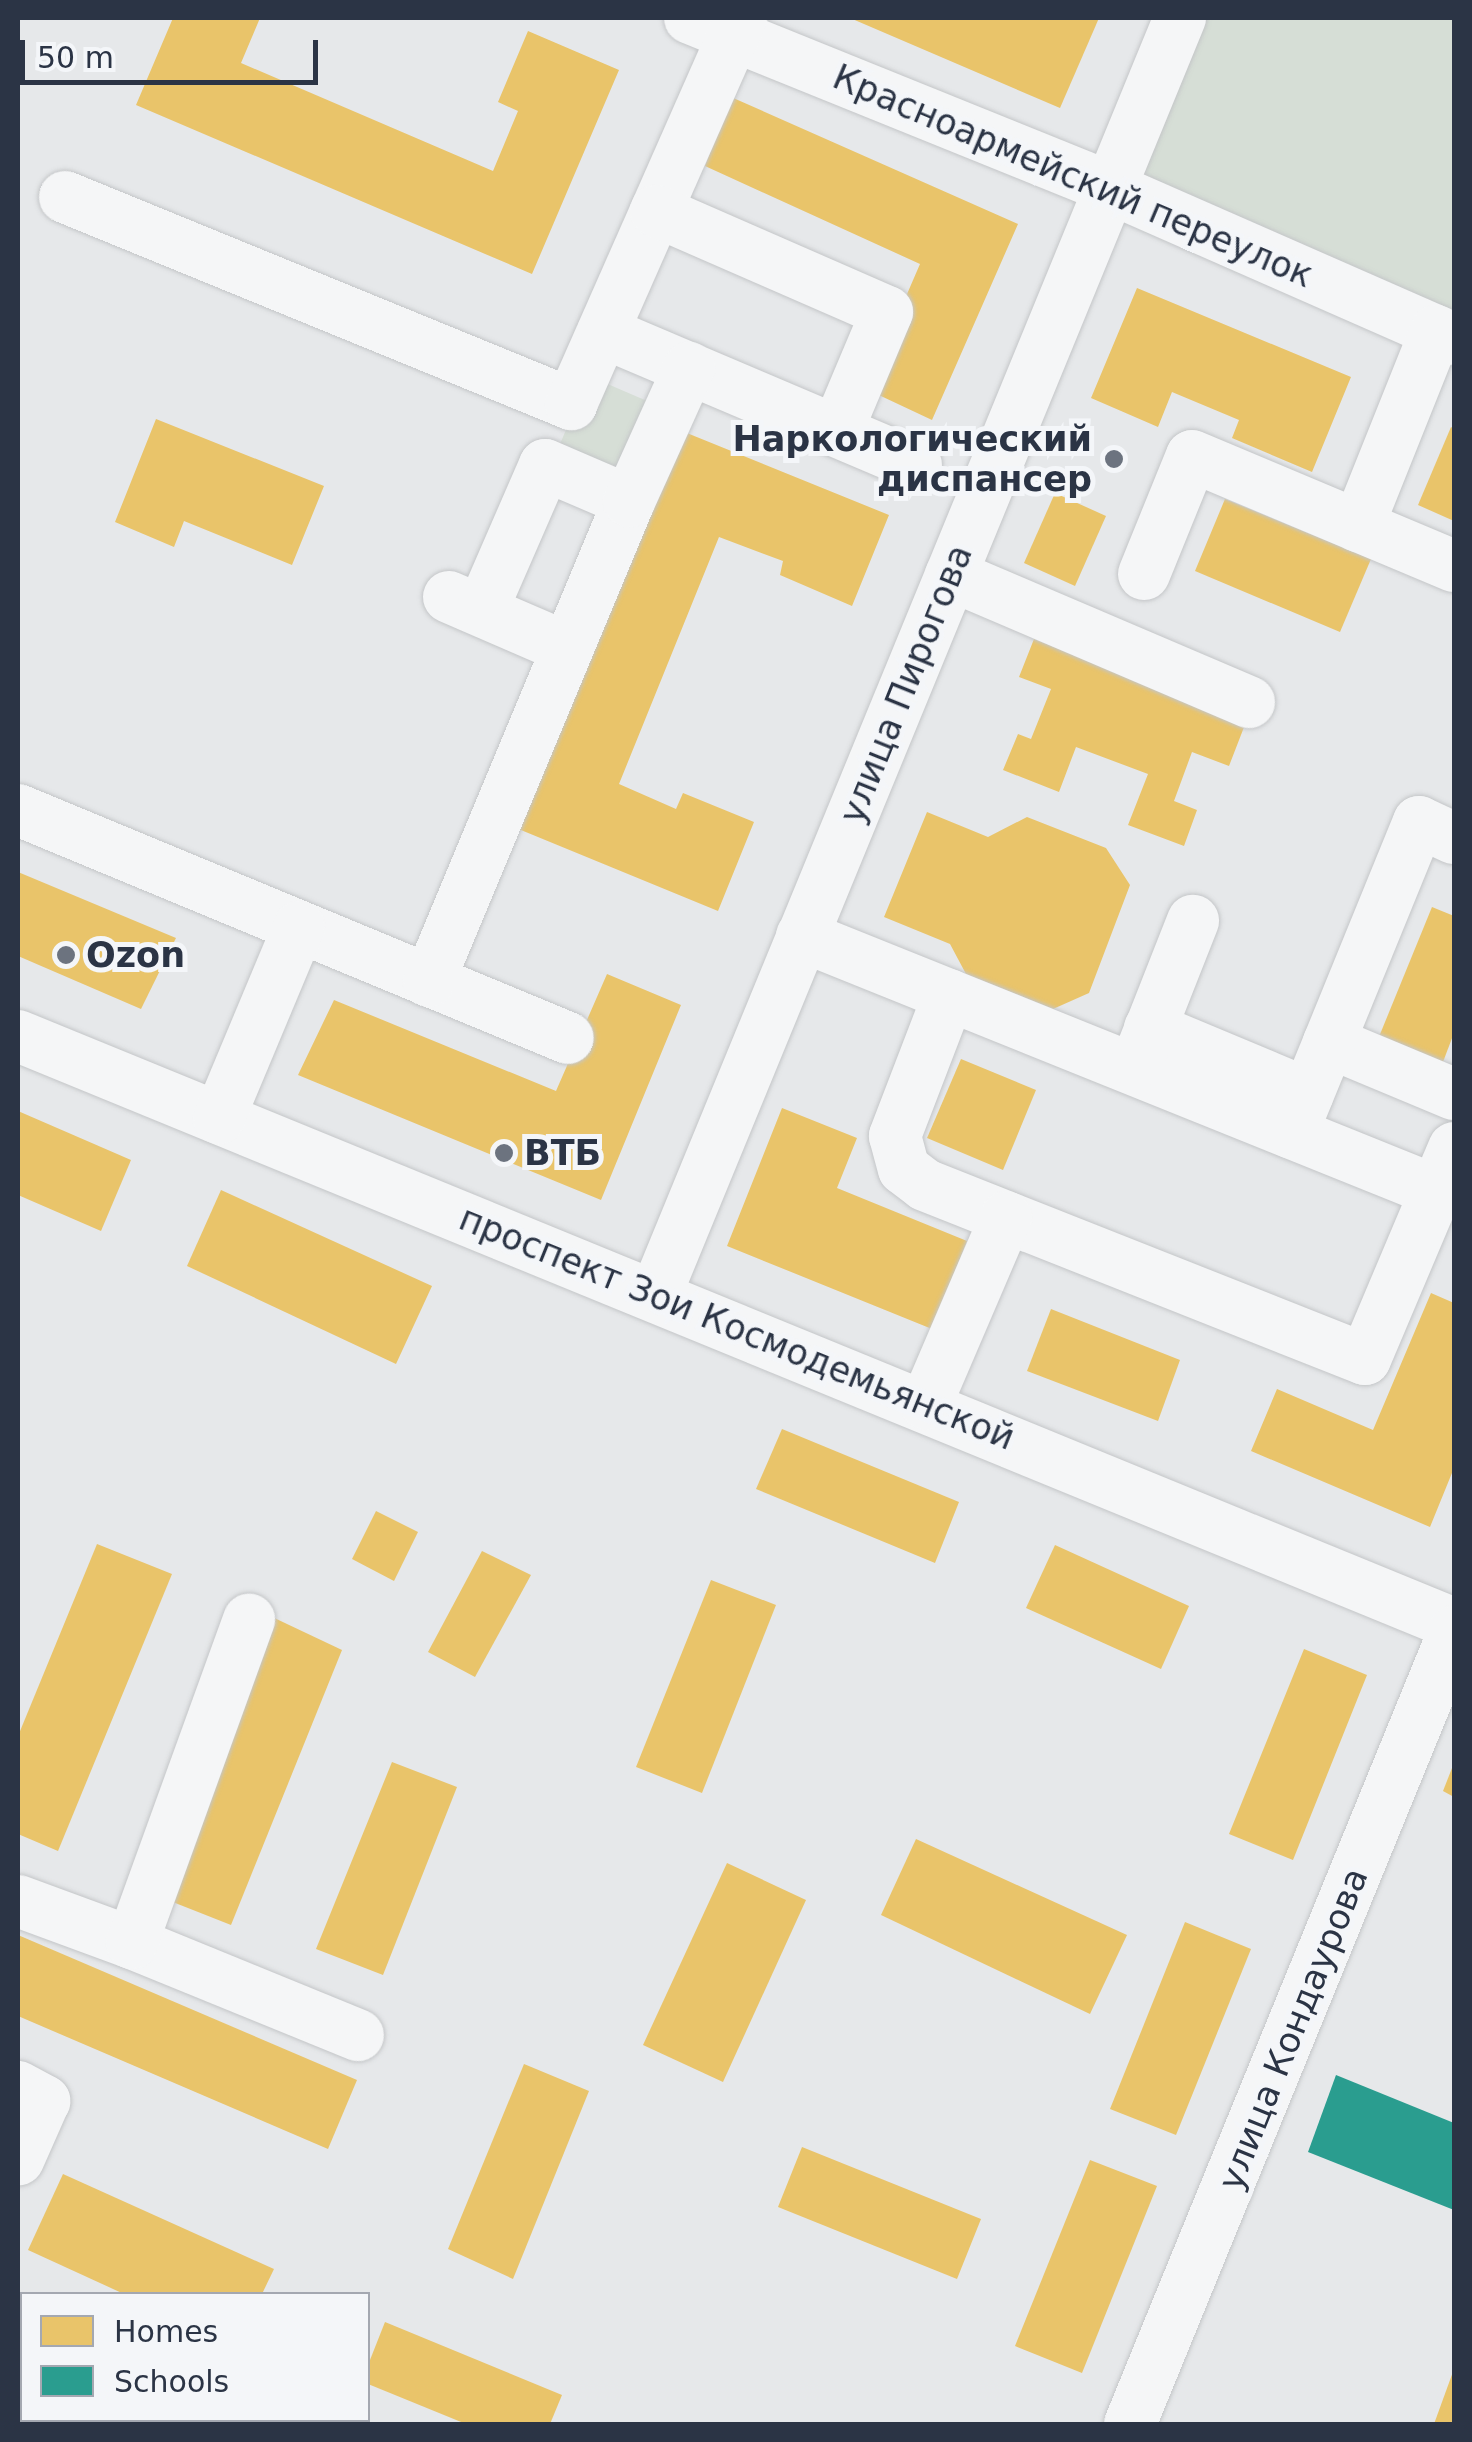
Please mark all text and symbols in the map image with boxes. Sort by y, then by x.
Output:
scale bar [25,20,322,82]
text: 50 m [37,40,114,75]
street label: Красноармейский переулок [827,56,1319,296]
place label: Наркологический диспансер [732,418,1092,500]
marker: Наркологический диспансер [1101,446,1127,472]
street label: улица Пирогова [831,539,981,829]
place label: Ozon [86,934,185,976]
marker: Ozon [55,944,77,966]
place label: ВТБ [524,1132,601,1174]
marker: ВТБ [493,1142,515,1164]
street label: проспект Зои Космодемьянской [453,1197,1021,1459]
street label: улица Кондаурова [1209,1862,1377,2196]
legend [20,2292,370,2422]
text: Homes [114,2314,218,2349]
text: Schools [114,2364,229,2399]

